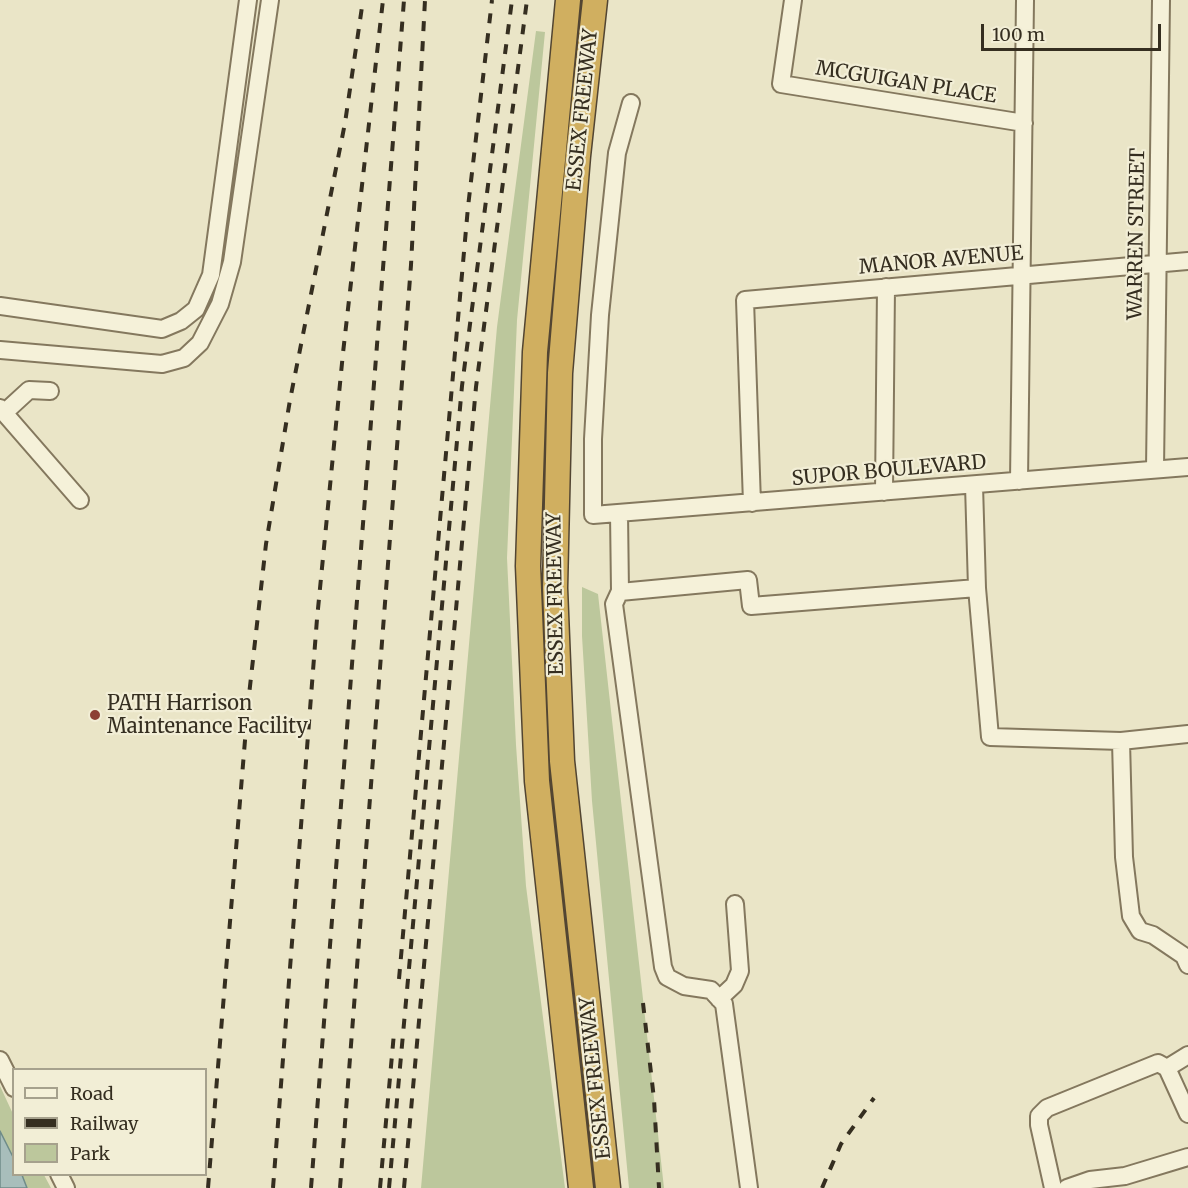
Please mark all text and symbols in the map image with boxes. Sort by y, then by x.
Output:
scale bar [984,12,1164,50]
text: 100 m [992,23,1045,46]
street label: ESSEX FREEWAY [563,27,603,193]
street label: MCGUIGAN PLACE [814,57,998,109]
street label: WARREN STREET [1124,148,1150,320]
street label: MANOR AVENUE [858,242,1024,280]
street label: SUPOR BOULEVARD [791,451,987,491]
street label: ESSEX FREEWAY [543,512,569,676]
place label: PATH Harrison Maintenance Facility [107,692,308,739]
marker: PATH Harrison Maintenance Facility [88,708,102,722]
street label: ESSEX FREEWAY [576,995,616,1161]
legend [12,1068,207,1176]
text: Road [70,1082,114,1105]
text: Railway [70,1112,138,1135]
text: Park [70,1142,110,1165]

